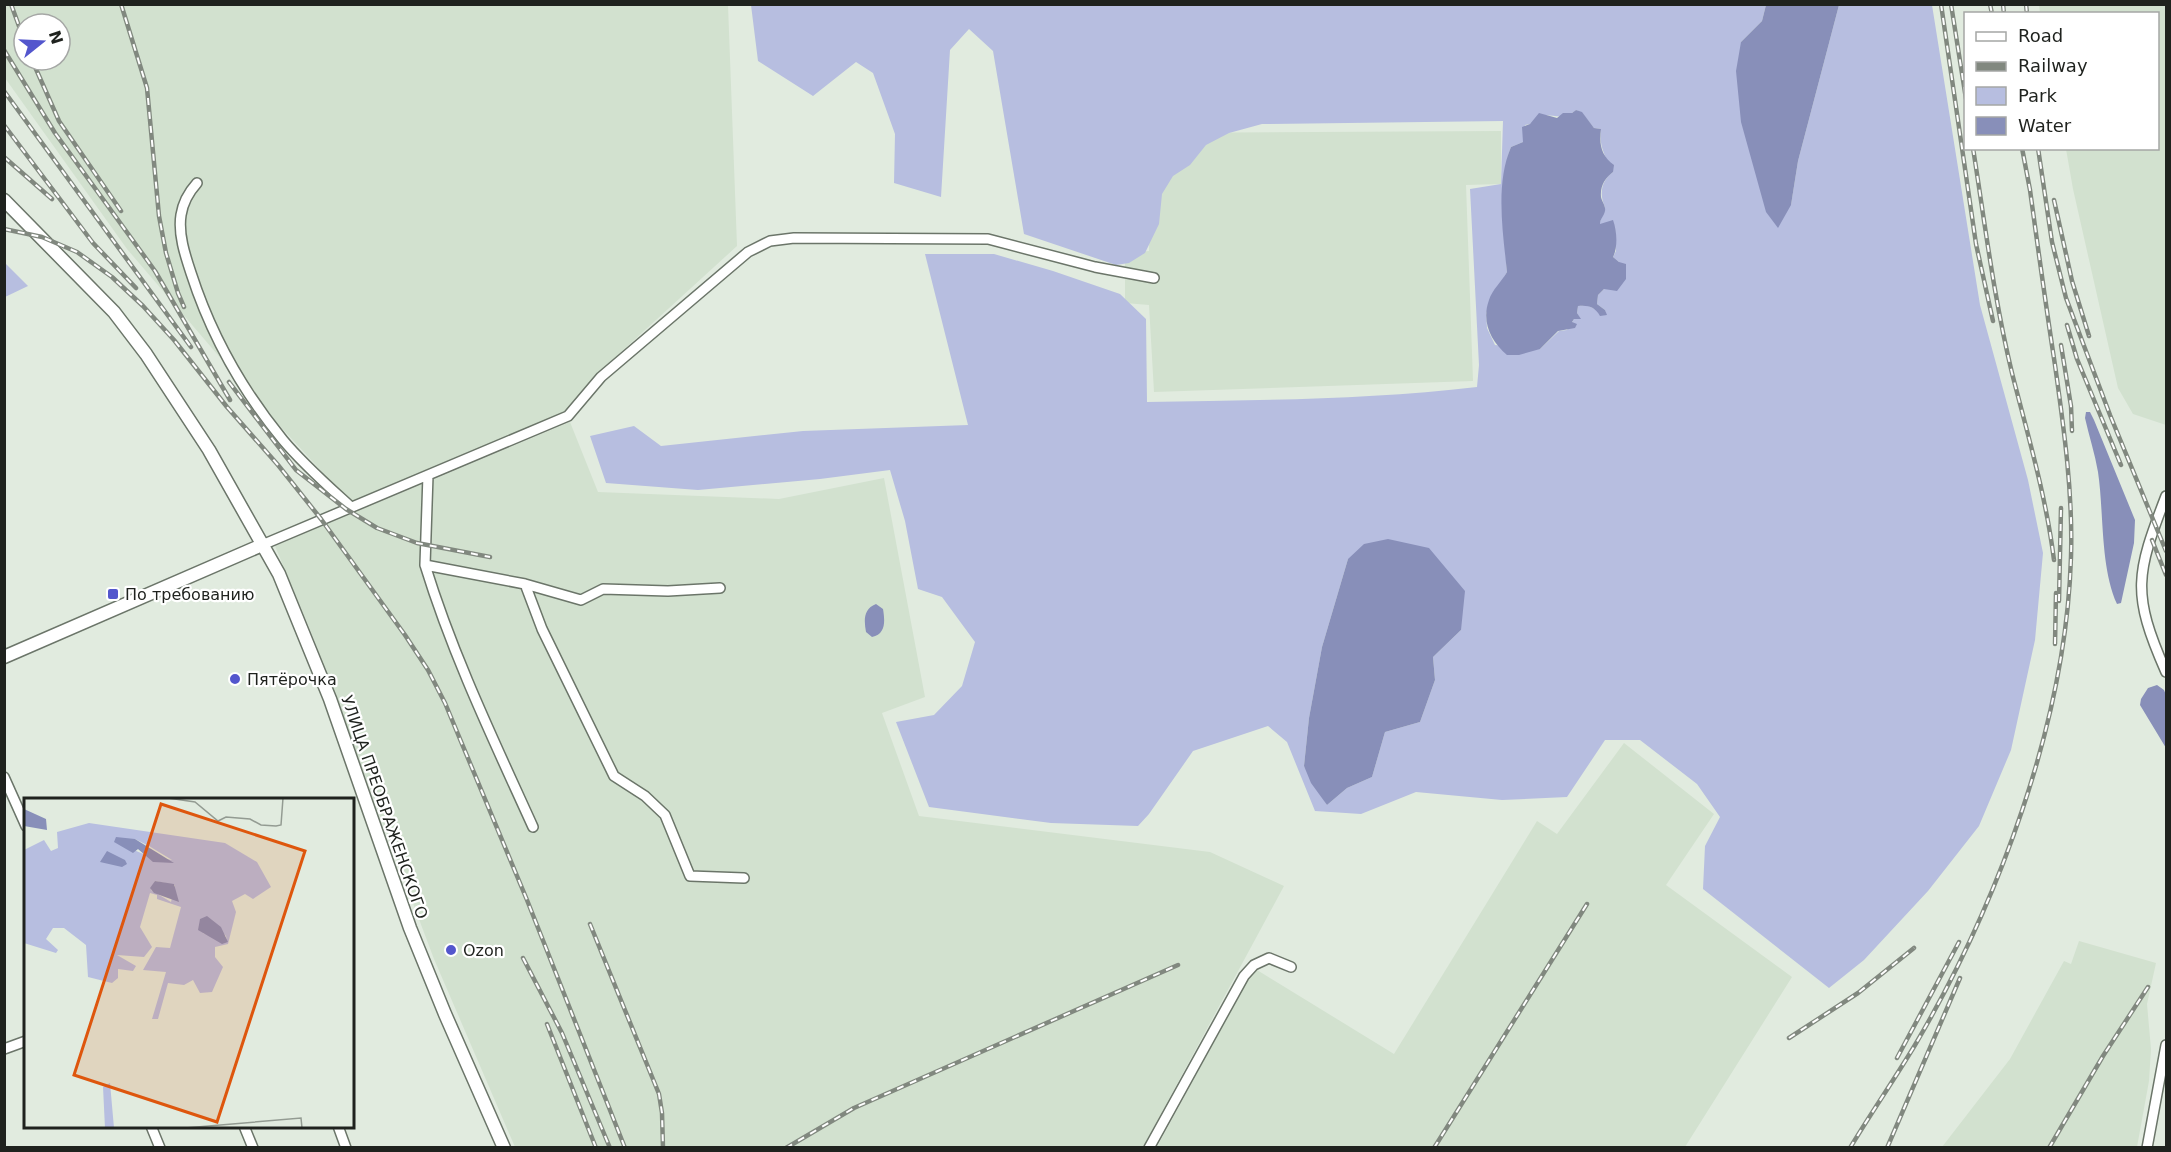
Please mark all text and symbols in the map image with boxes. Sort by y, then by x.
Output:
north arrow [12,12,72,72]
legend [1964,12,2159,150]
text: Road [2018,25,2063,46]
text: N [45,28,67,47]
text: Railway [2018,55,2088,76]
text: Park [2018,85,2057,106]
text: Water [2018,115,2072,136]
place label: По требованию [125,585,254,604]
marker: По требованию [106,587,120,601]
place label: Пятёрочка [247,670,337,689]
marker: Пятёрочка [228,672,242,686]
street label: УЛИЦА ПРЕОБРАЖЕНСКОГО [337,693,432,921]
inset map [24,798,354,1128]
place label: Ozon [463,941,504,960]
marker: Ozon [444,943,458,957]

